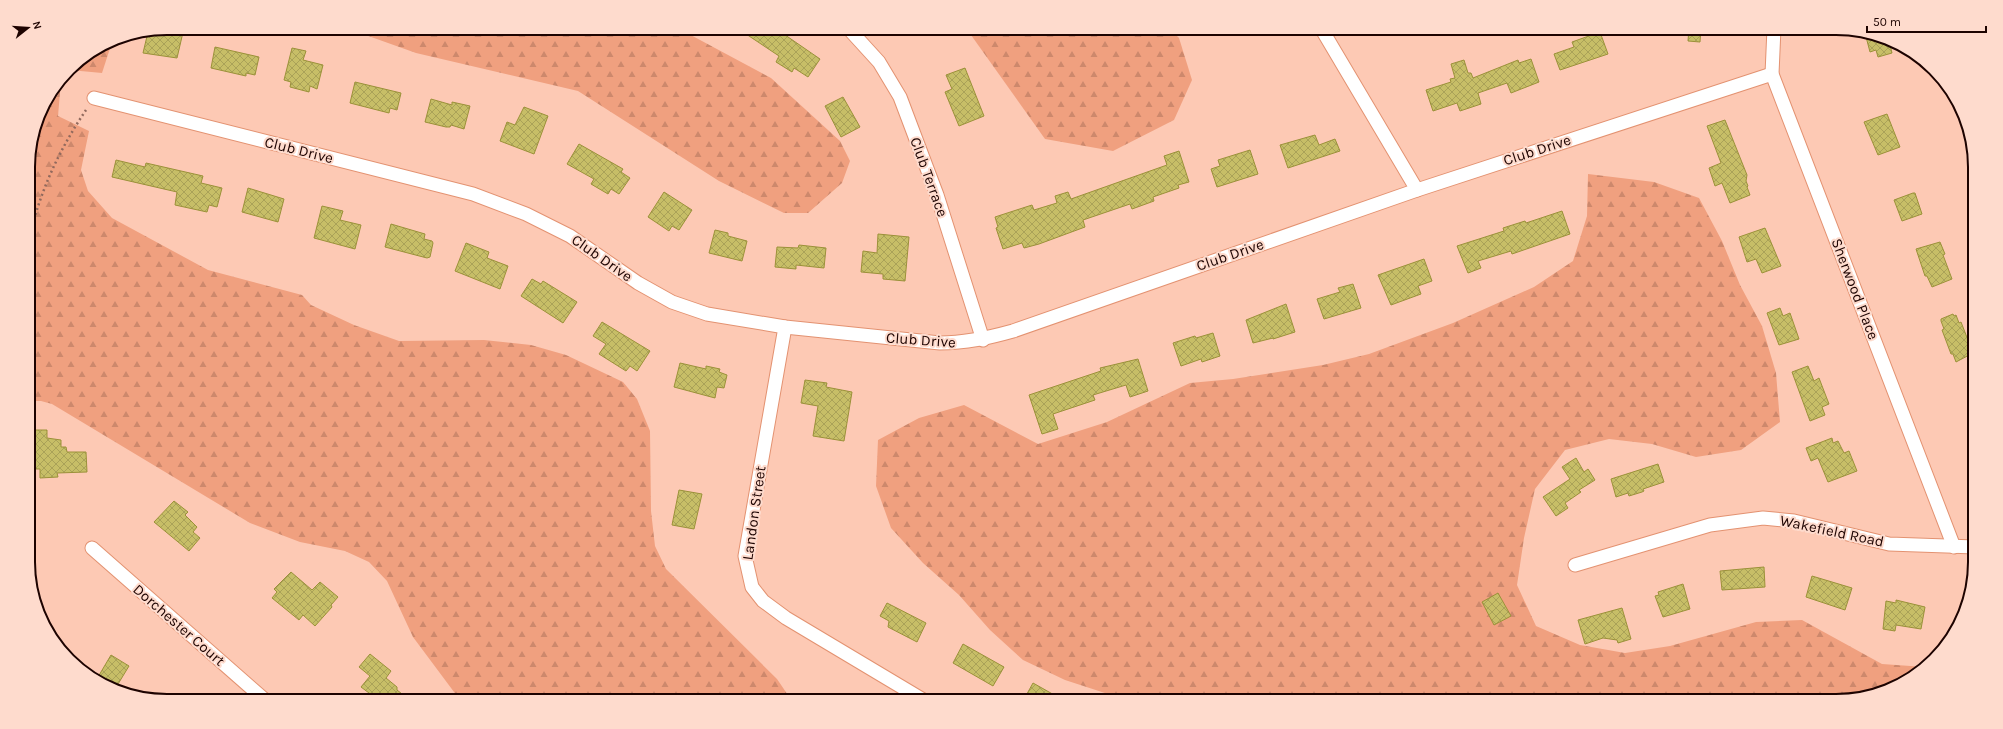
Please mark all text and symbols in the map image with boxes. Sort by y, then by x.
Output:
north arrow [8,8,48,48]
scale bar [1867,8,1986,34]
text: 50 m [1873,15,1901,29]
text: N [30,20,44,31]
street label: Club Drive [1501,131,1573,169]
street label: Club Drive [263,133,335,167]
street label: Club Terrace [906,135,952,219]
street label: Club Drive [568,231,636,285]
street label: Club Drive [1194,235,1266,275]
street label: Sherwood Place [1827,236,1883,342]
street label: Club Drive [885,329,957,351]
street label: Landon Street [738,464,770,561]
street label: Wakefield Road [1778,511,1886,551]
street label: Dorchester Court [129,580,229,670]

